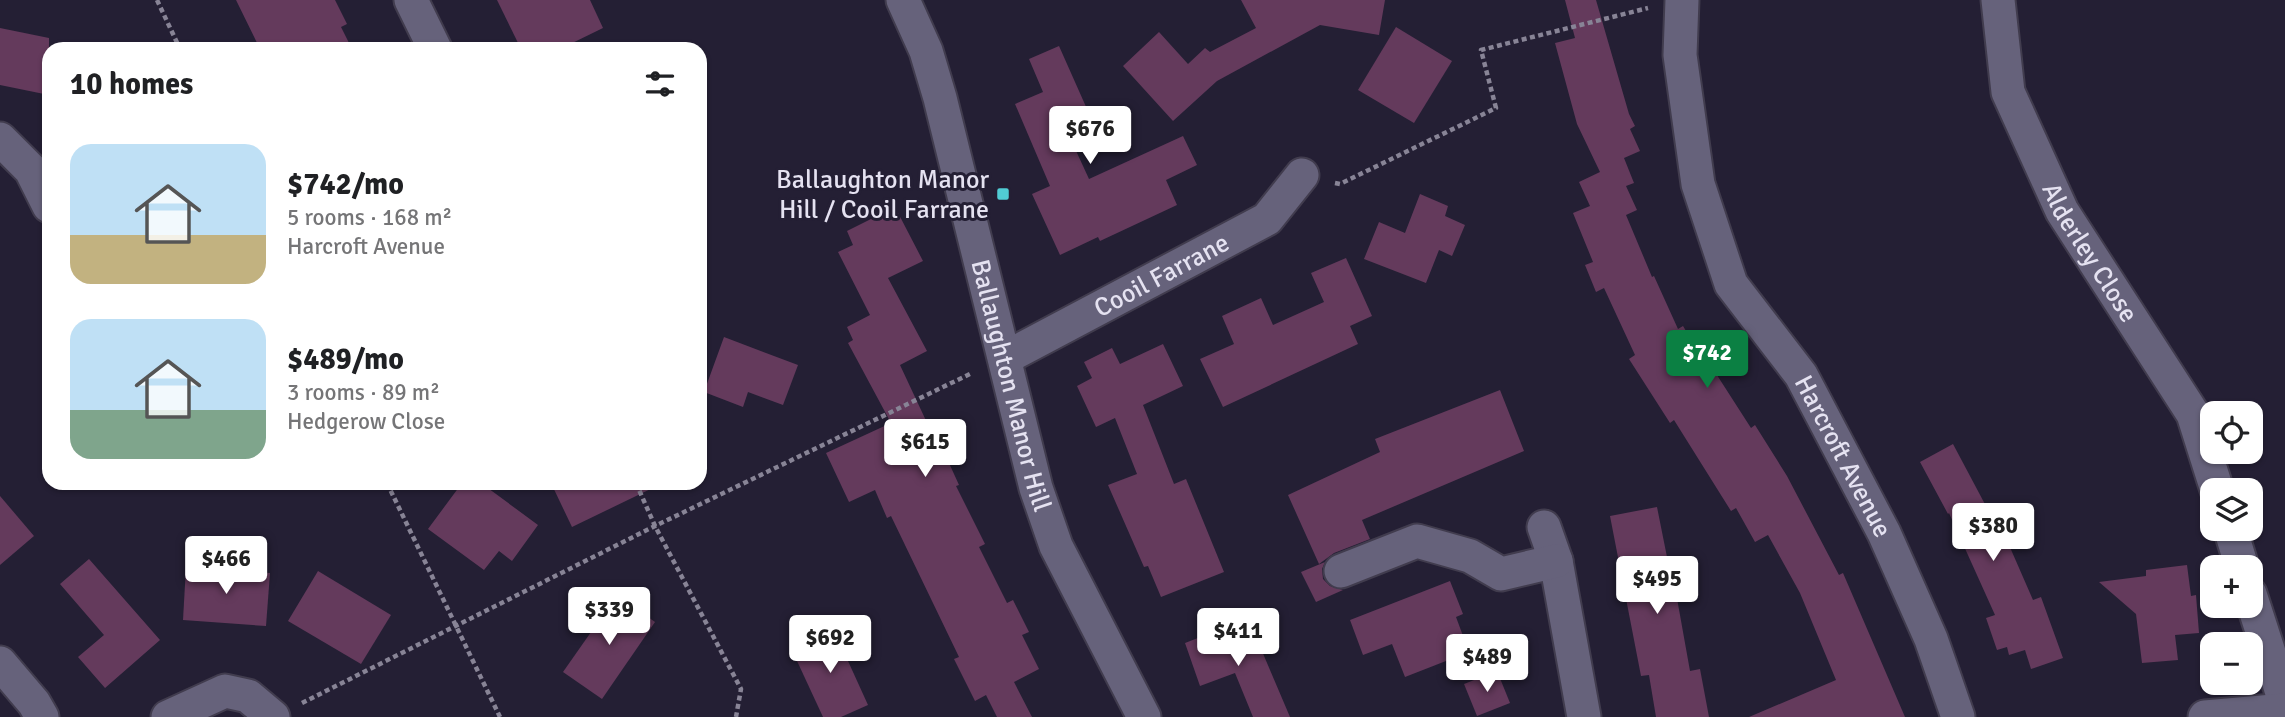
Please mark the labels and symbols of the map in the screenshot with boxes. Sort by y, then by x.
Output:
pin: $676 [1049,106,1131,166]
place label: Ballaughton Manor Hill / Cooil Farrane [776,164,989,226]
street label: Alderley Close [2034,178,2145,329]
marker: Ballaughton Manor Hill / Cooil Farrane [995,186,1011,202]
street label: Cooil Farrane [1089,227,1235,325]
street label: Ballaughton Manor Hill [963,256,1058,516]
pin: $742 [1666,330,1748,390]
street label: Harcroft Avenue [1787,370,1898,543]
pin: $615 [884,420,966,479]
pin: $380 [1952,504,2034,563]
pin: $466 [185,536,267,596]
pin: $495 [1616,556,1698,616]
pin: $339 [568,588,650,647]
pin: $411 [1197,608,1279,668]
pin: $692 [789,616,871,675]
pin: $489 [1446,634,1528,694]

